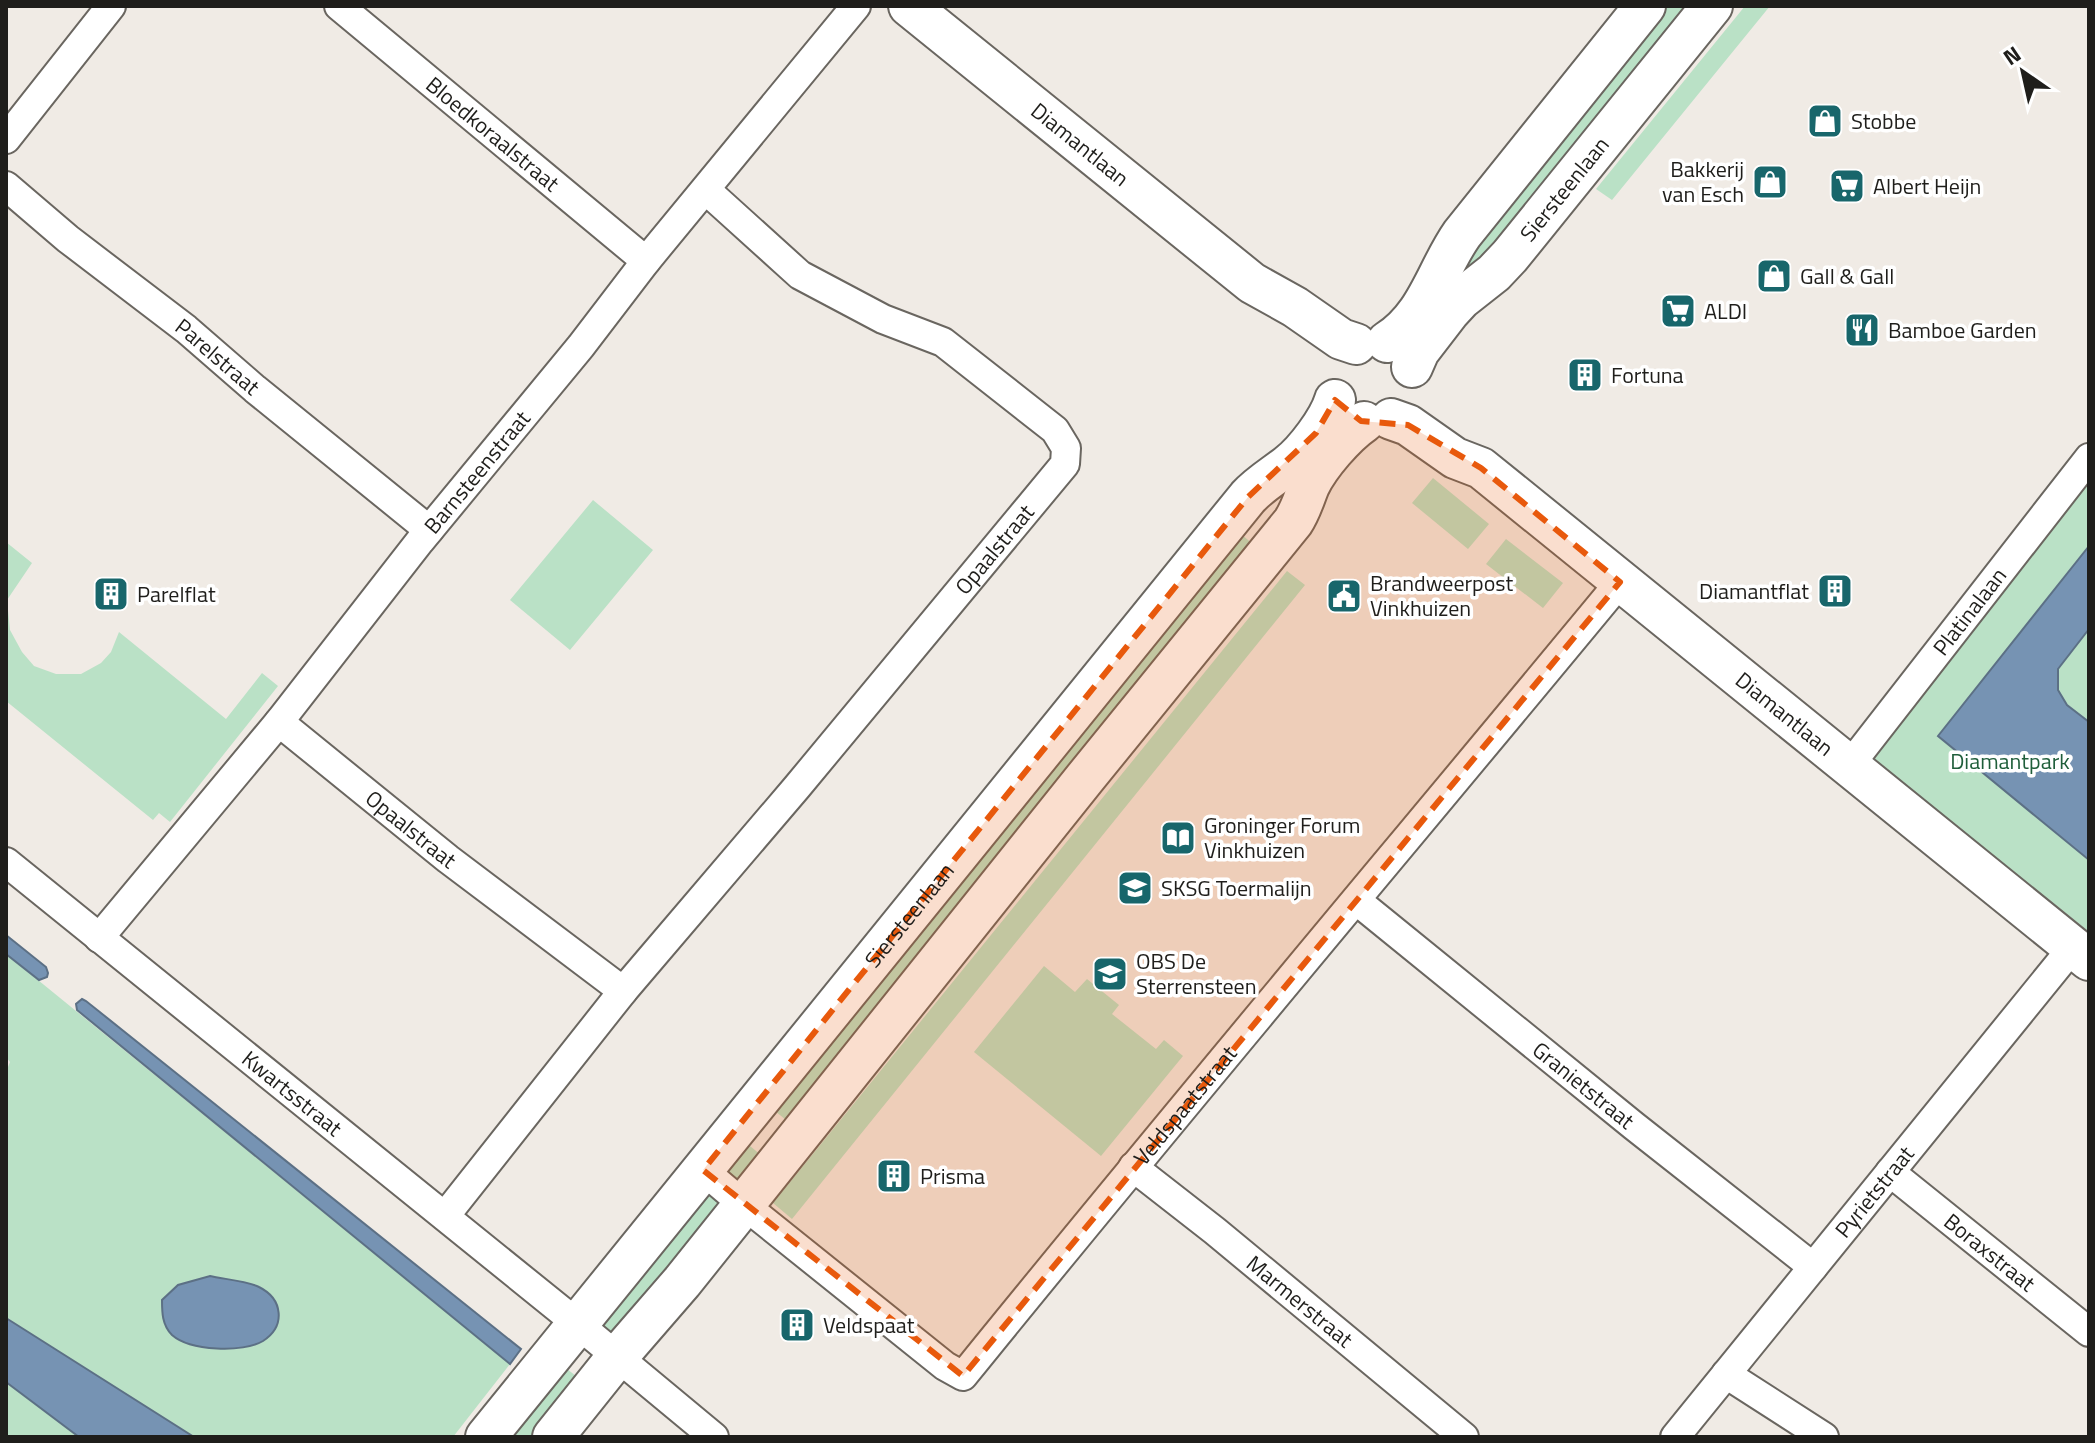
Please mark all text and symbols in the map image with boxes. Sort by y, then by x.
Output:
north arrow [1983,32,2063,112]
text: N [1996,37,2028,74]
street label: Bloedkoraalstraat [418,68,567,200]
street label: Diamantlaan [1024,94,1137,195]
shop icon: Stobbe [1806,102,1844,140]
place label: Stobbe [1851,104,1916,138]
street label: Siersteenlaan [1511,129,1617,249]
place label: Bakkerij van Esch [1662,152,1744,211]
shop icon: Bakkerij van Esch [1751,163,1789,201]
supermarket icon: Albert Heijn [1828,167,1866,205]
place label: Albert Heijn [1873,169,1981,203]
shop icon: Gall & Gall [1755,257,1793,295]
place label: Gall & Gall [1800,259,1894,293]
supermarket icon: ALDI [1659,292,1697,330]
place label: ALDI [1704,294,1747,328]
street label: Parelstraat [168,310,268,403]
restaurant icon: Bamboe Garden [1843,311,1881,349]
place label: Bamboe Garden [1888,313,2037,347]
building icon: Fortuna [1566,356,1604,394]
place label: Fortuna [1611,358,1684,392]
street label: Barnsteenstraat [416,403,538,541]
street label: Opaalstraat [947,496,1042,602]
street label: Platinalaan [1924,560,2015,663]
place label: Brandweerpost Vinkhuizen [1370,566,1514,625]
building icon: Diamantflat [1816,572,1854,610]
place label: Diamantflat [1699,574,1809,608]
building icon: Parelflat [92,575,130,613]
place label: Parelflat [137,577,216,611]
public building icon: Brandweerpost Vinkhuizen [1325,577,1363,615]
street label: Diamantlaan [1728,663,1841,764]
park label: Diamantpark [1950,744,2070,778]
street label: Opaalstraat [358,782,464,877]
place label: Groninger Forum Vinkhuizen [1204,808,1360,867]
library icon: Groninger Forum Vinkhuizen [1159,819,1197,857]
street label: Siersteenlaan [856,855,962,975]
school or university icon: SKSG Toermalijn [1116,869,1154,907]
place label: SKSG Toermalijn [1161,871,1312,905]
place label: OBS De Sterrensteen [1136,944,1256,1003]
school or university icon: OBS De Sterrensteen [1091,955,1129,993]
street label: Granietstraat [1525,1033,1642,1137]
street label: Veldspaatstraat [1125,1038,1245,1173]
street label: Kwartsstraat [235,1042,350,1145]
street label: Pyrietstraat [1826,1138,1922,1245]
building icon: Prisma [875,1157,913,1195]
place label: Prisma [920,1159,985,1193]
street label: Boraxstraat [1937,1205,2043,1300]
street label: Marmerstraat [1239,1247,1361,1356]
building icon: Veldspaat [778,1306,816,1344]
place label: Veldspaat [823,1308,915,1342]

